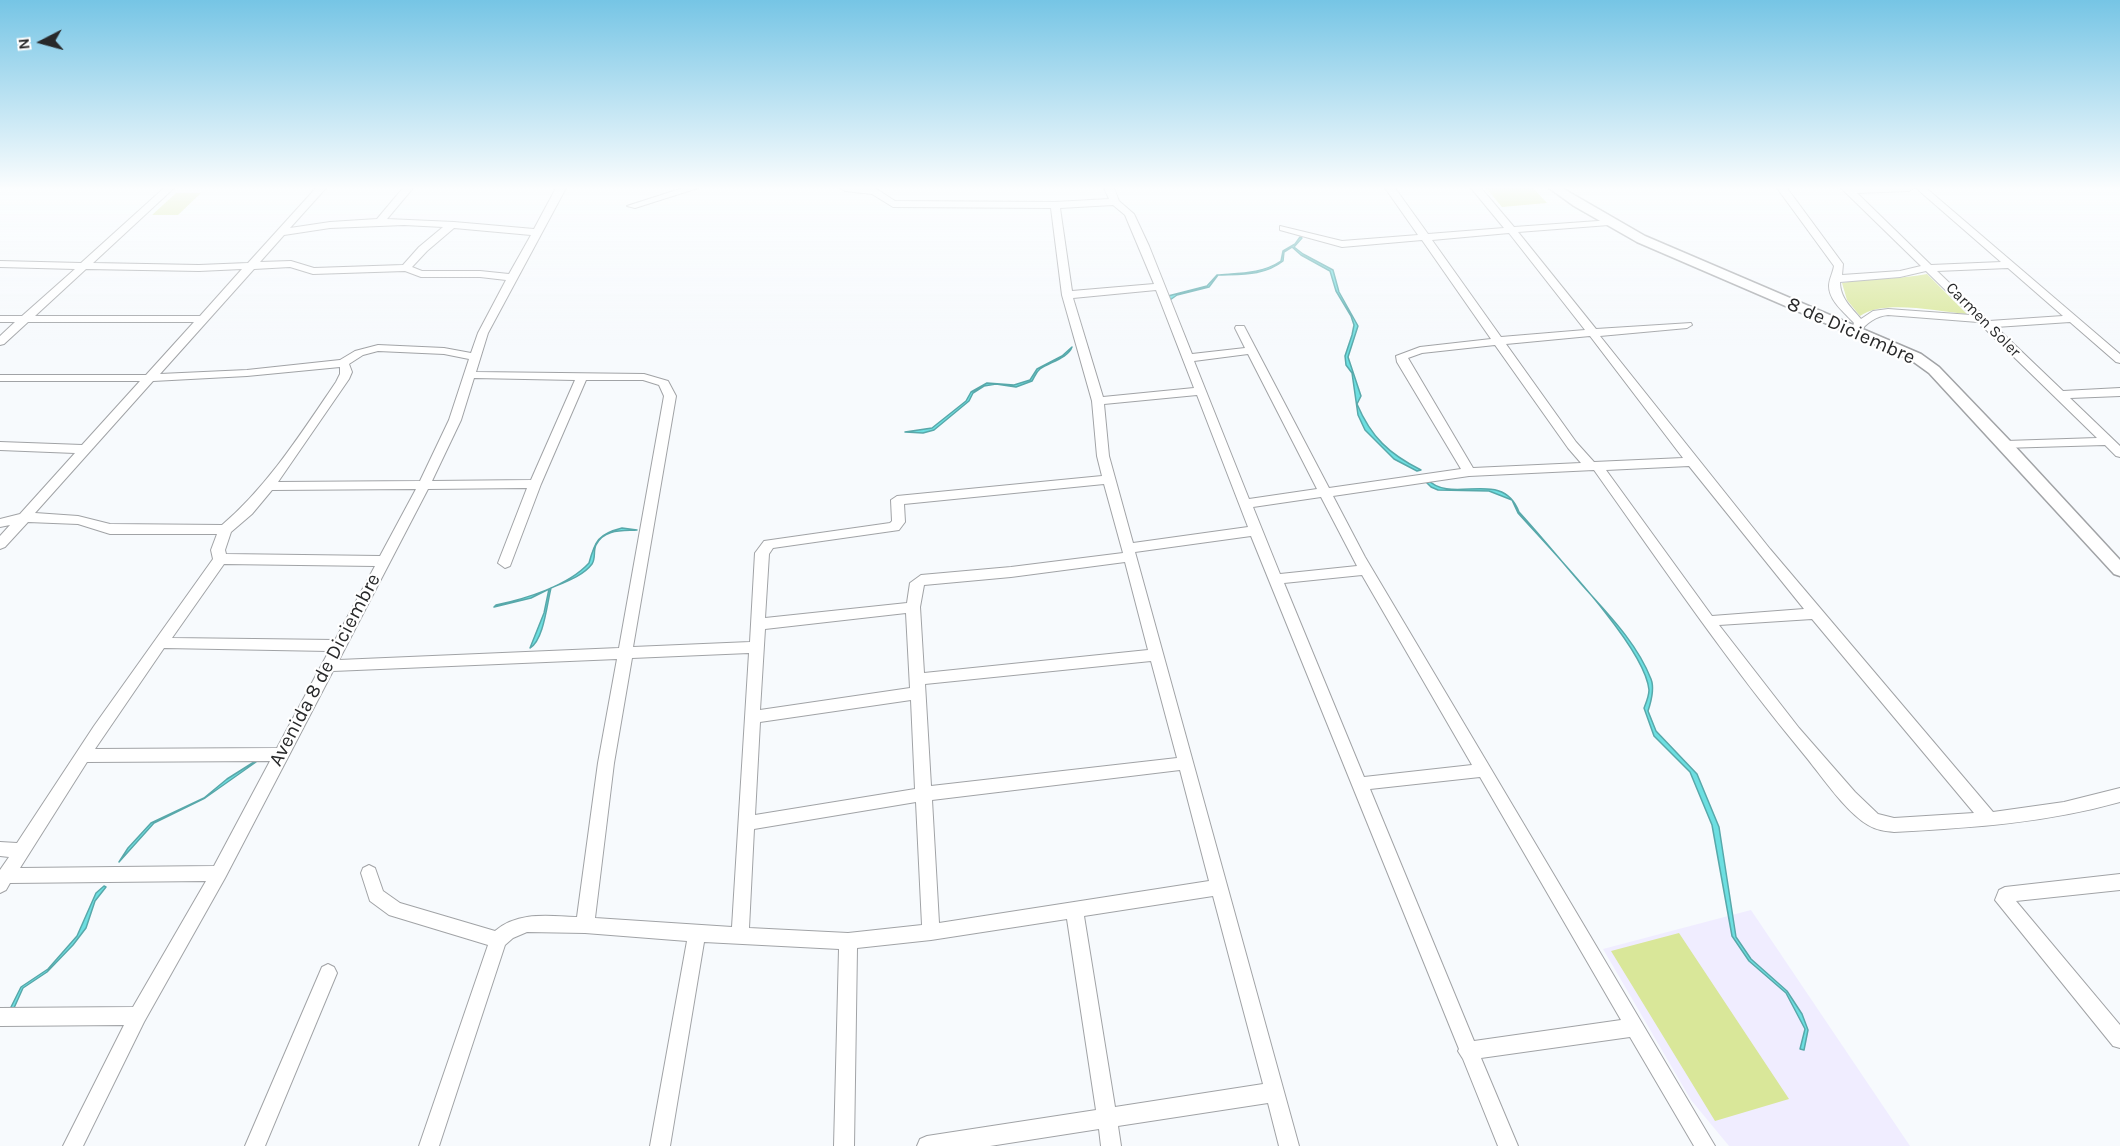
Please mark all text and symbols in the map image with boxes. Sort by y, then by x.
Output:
north arrow [12,12,72,72]
text: N [14,37,34,51]
street label: Carmen Soler [1942,279,2024,361]
street label: 8 de Diciembre [1783,292,1919,370]
street label: Avenida 8 de Diciembre [264,570,386,770]

